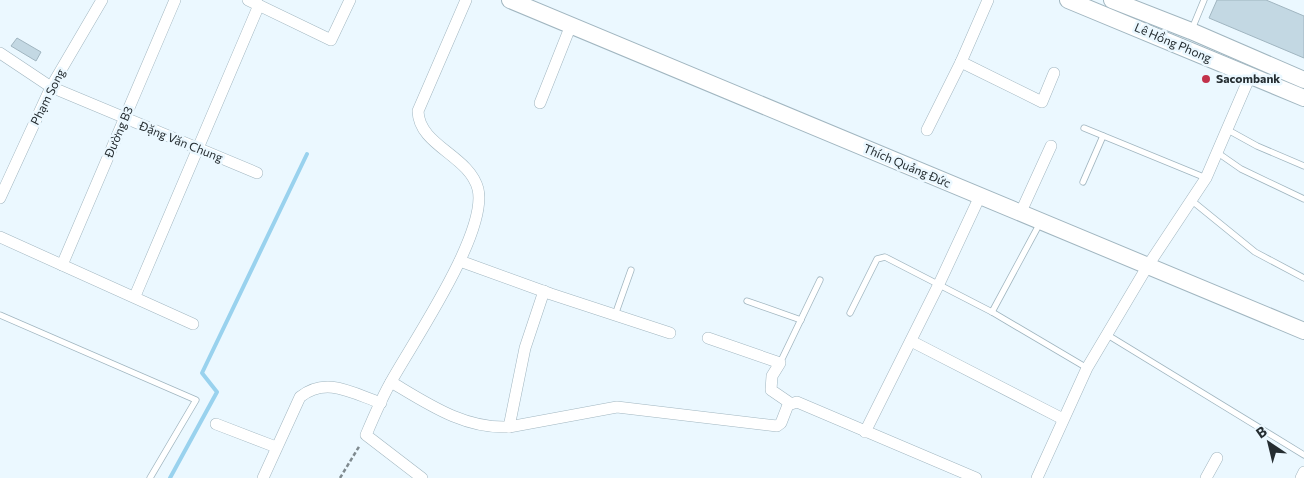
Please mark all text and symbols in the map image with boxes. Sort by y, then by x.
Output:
street label: Lê Hồng Phong [1133,20,1214,65]
street label: Phạm Song [27,66,67,127]
place label: Sacombank [1216,71,1280,85]
marker: Sacombank [1200,73,1212,85]
street label: Đường B3 [101,104,135,160]
street label: Đặng Văn Chung [137,118,226,164]
street label: Thích Quảng Đức [862,140,953,190]
north arrow [1244,418,1294,468]
text: B [1253,422,1270,442]

